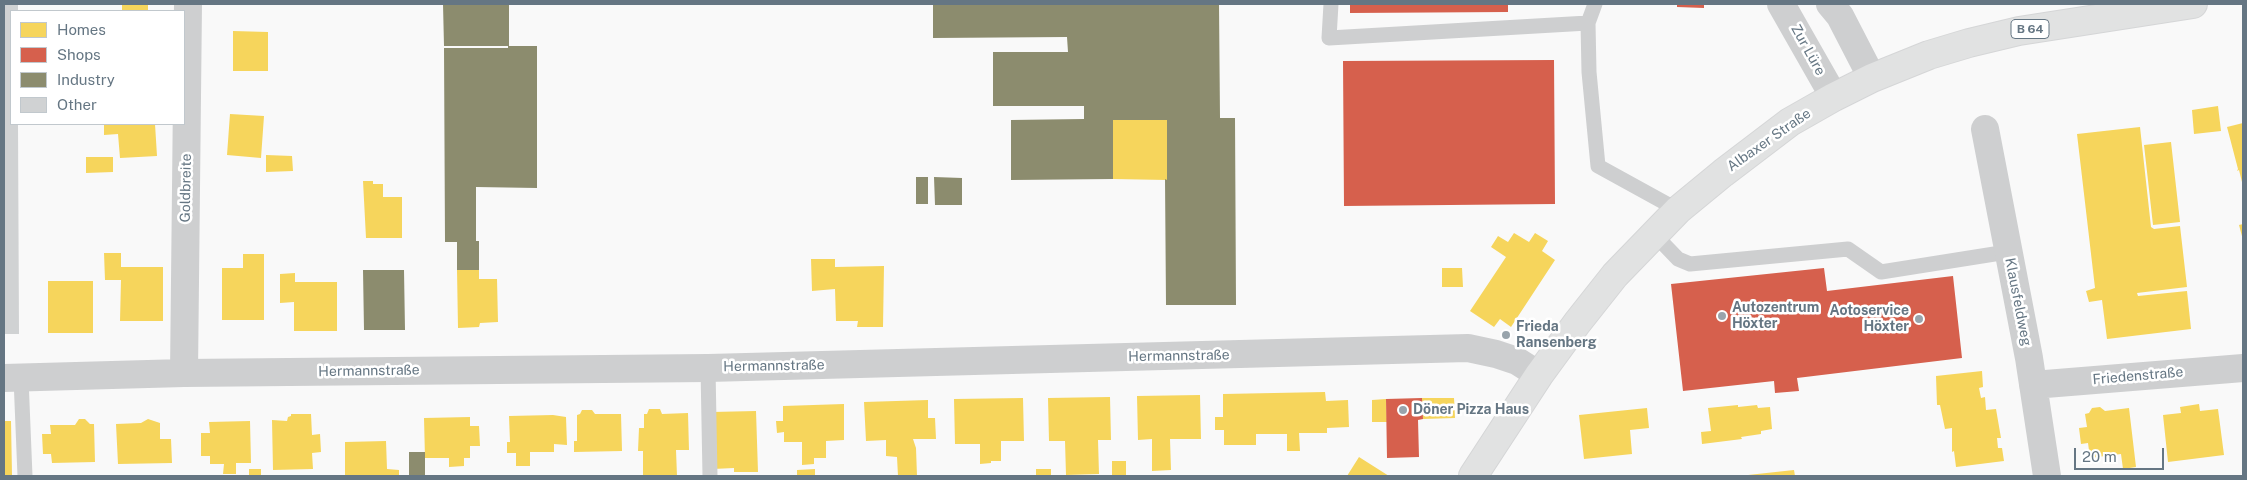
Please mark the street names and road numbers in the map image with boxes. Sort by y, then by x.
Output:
road number: B 64 [2011,20,2049,38]
street label: Zur Lüre [1787,22,1829,78]
street label: Albaxer Straße [1724,105,1814,175]
street label: Goldbreite [177,153,195,223]
street label: Klausfeldweg [2001,256,2035,348]
street label: Hermannstraße [1128,347,1230,365]
street label: Hermannstraße [723,357,825,375]
street label: Hermannstraße [318,362,420,380]
street label: Friedenstraße [2092,364,2184,388]

